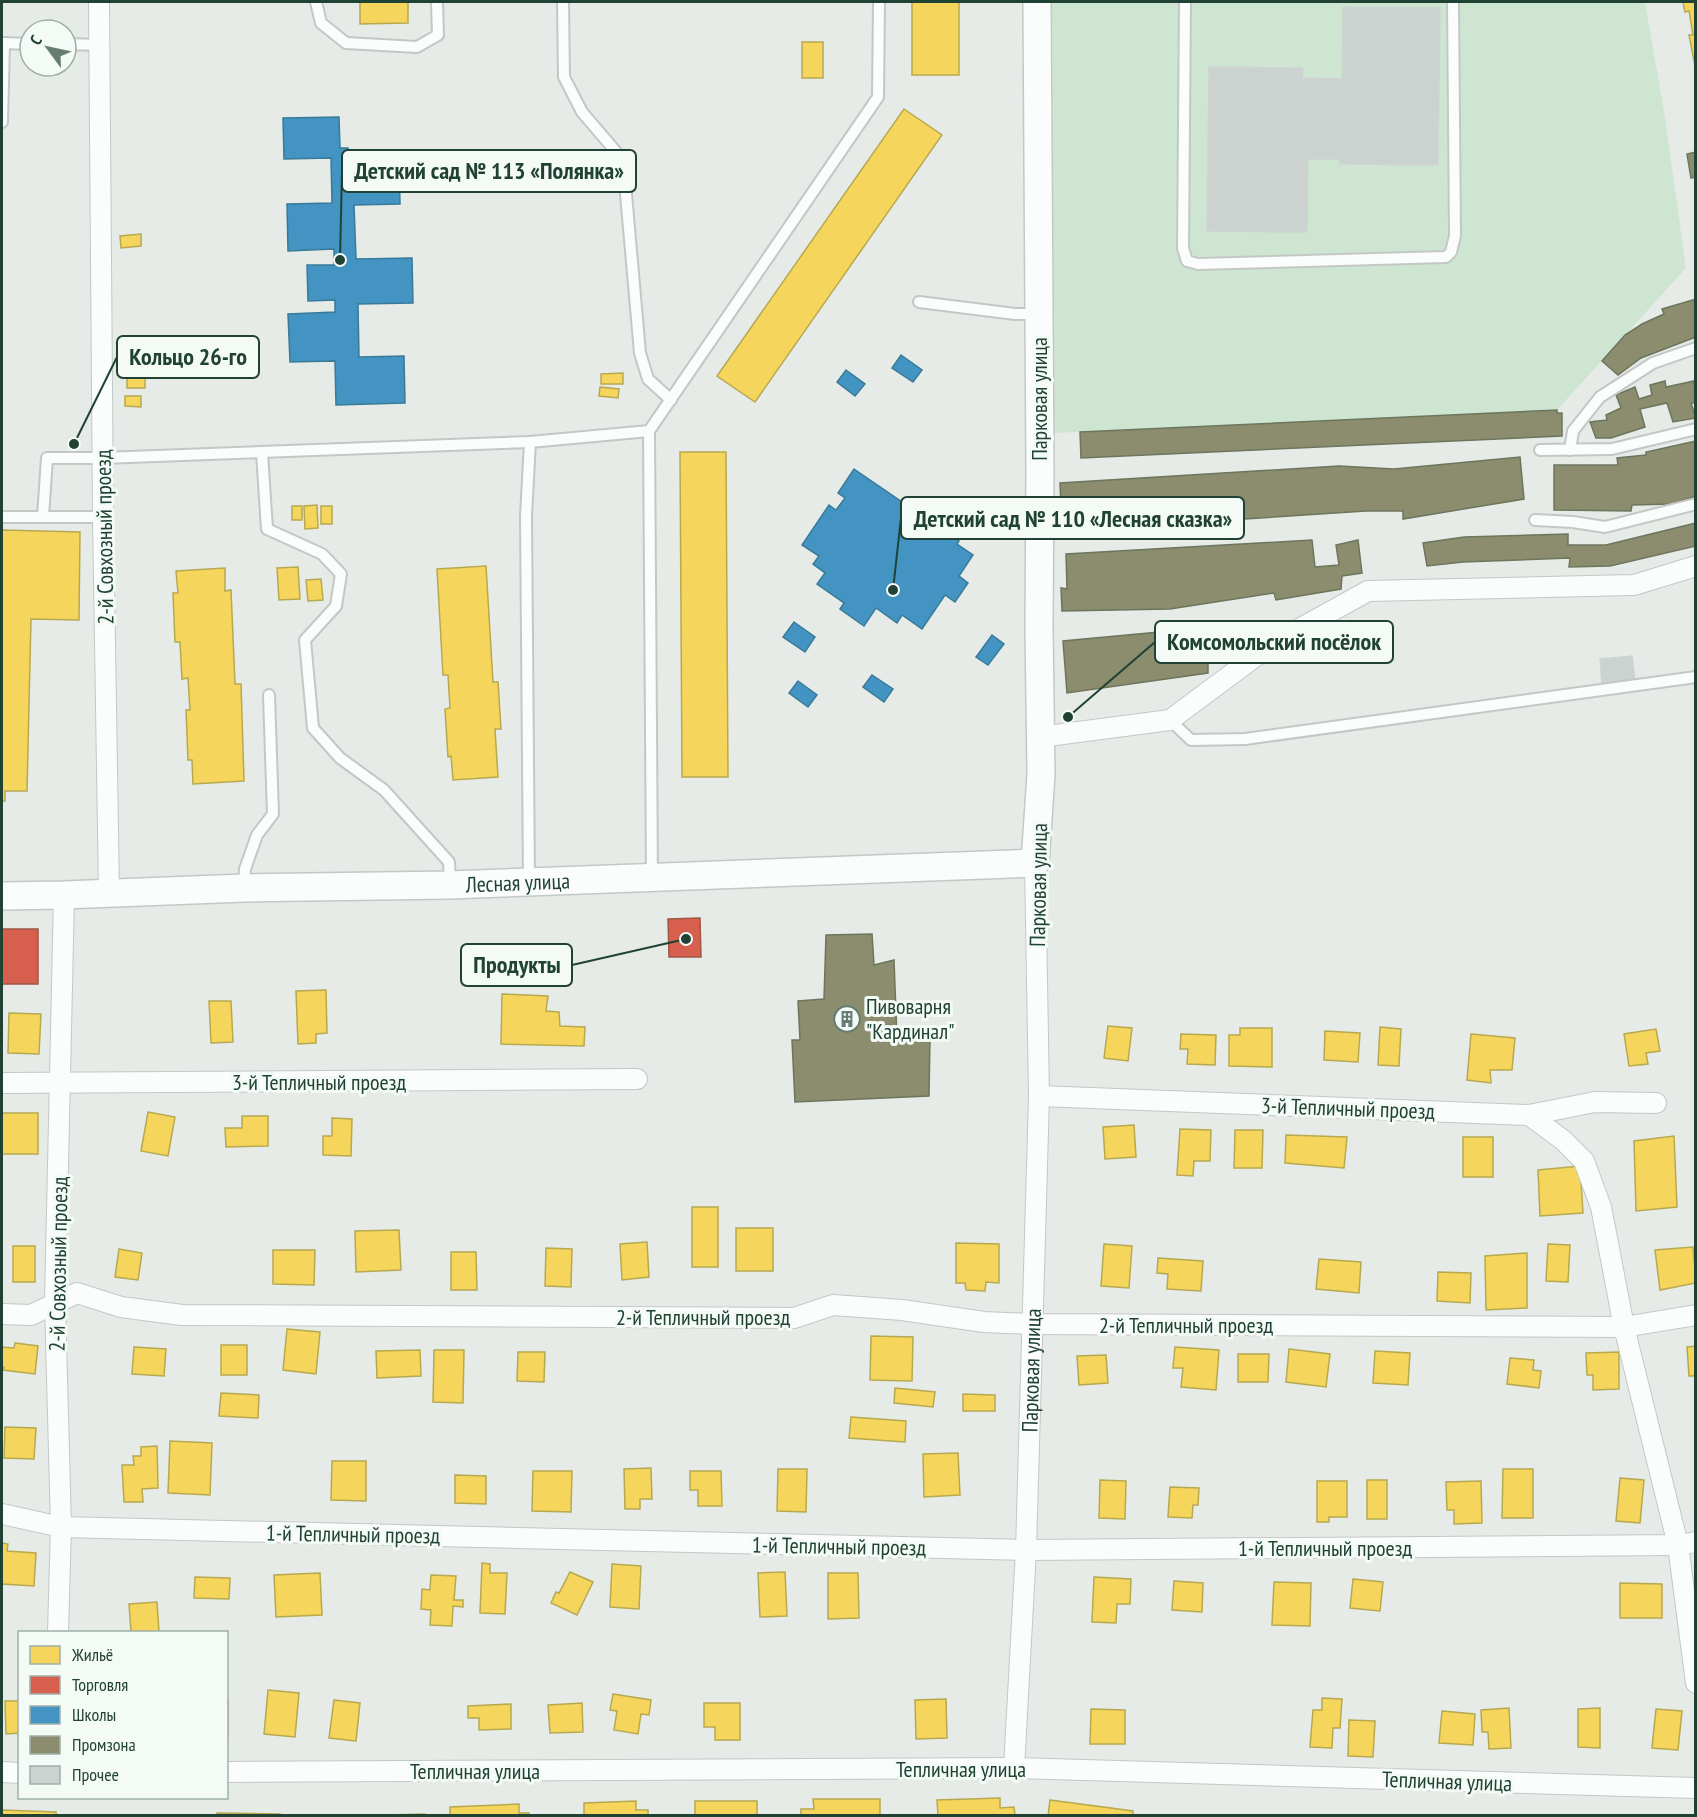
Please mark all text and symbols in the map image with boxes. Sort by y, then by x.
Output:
north arrow [18,18,78,78]
text: С [25,31,46,48]
callout: Детский сад № 113 «Полянка» [342,150,636,192]
text: Детский сад № 113 «Полянка» [354,155,624,186]
callout: Кольцо 26-го [117,336,259,378]
street label: Парковая улица [1025,337,1053,461]
text: Кольцо 26-го [129,341,247,372]
street label: 2-й Совхозный проезд [88,449,120,625]
callout: Детский сад № 110 «Лесная сказка» [901,497,1244,539]
text: Детский сад № 110 «Лесная сказка» [914,503,1233,534]
callout: Комсомольский посёлок [1155,621,1393,663]
text: Комсомольский посёлок [1167,626,1381,657]
street label: Парковая улица [1023,823,1053,947]
street label: Лесная улица [464,866,571,898]
callout: Продукты [461,944,572,986]
text: Продукты [473,949,561,980]
place label: Пивоварня "Кардинал" [866,992,954,1045]
building icon: Пивоварня "Кардинал" [832,1004,862,1034]
street label: 3-й Тепличный проезд [232,1068,406,1096]
street label: 3-й Тепличный проезд [1260,1091,1436,1125]
street label: 2-й Совхозный проезд [42,1176,74,1352]
street label: 2-й Тепличный проезд [616,1303,790,1331]
street label: Парковая улица [1015,1308,1047,1433]
street label: 2-й Тепличный проезд [1099,1311,1273,1339]
street label: 1-й Тепличный проезд [266,1518,441,1550]
street label: 1-й Тепличный проезд [752,1530,927,1562]
street label: 1-й Тепличный проезд [1238,1534,1412,1562]
legend [18,1631,228,1799]
text: Жильё [71,1643,113,1666]
text: Торговля [72,1673,128,1696]
text: Школы [72,1703,116,1726]
text: Промзона [72,1733,136,1756]
street label: Тепличная улица [896,1755,1026,1783]
street label: Тепличная улица [410,1757,540,1785]
text: Прочее [72,1763,119,1786]
street label: Тепличная улица [1382,1765,1512,1797]

